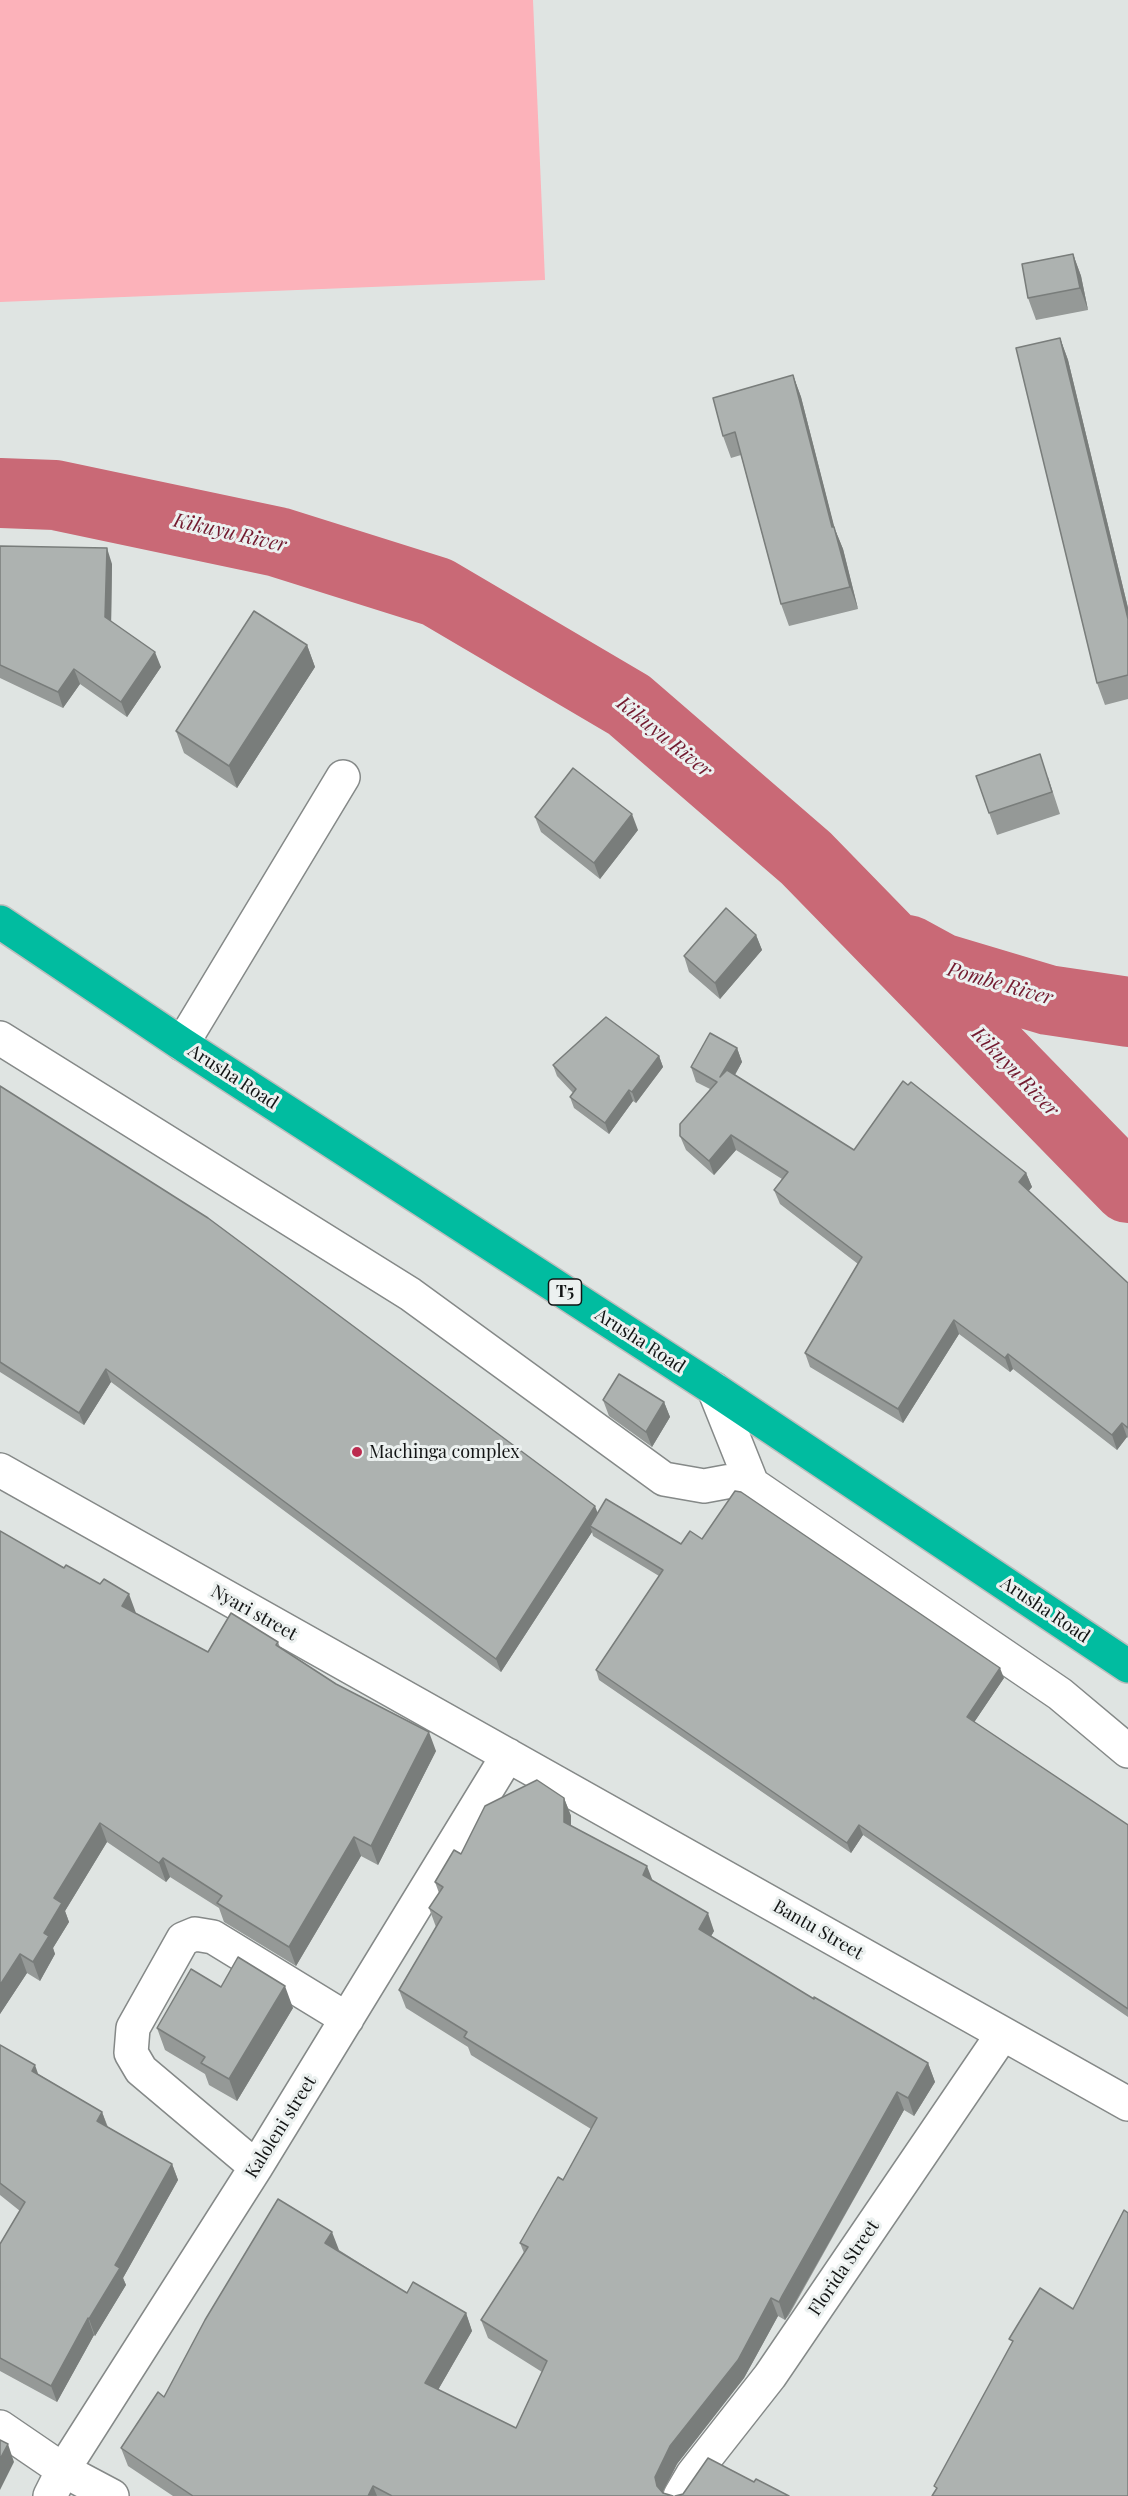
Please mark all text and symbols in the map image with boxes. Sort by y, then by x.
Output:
water label: Kikuyu River [171,508,289,558]
water label: Kikuyu River [612,691,716,783]
water label: Pombe River [945,958,1055,1010]
water label: Kikuyu River [966,1022,1064,1122]
street label: Arusha Road [184,1040,282,1114]
road number: T5 [548,1279,582,1305]
street label: Arusha Road [591,1304,689,1378]
place label: Machinga complex [369,1441,520,1463]
marker: Machinga complex [350,1445,364,1459]
street label: Arusha Road [996,1572,1094,1648]
street label: Nyari street [207,1581,301,1645]
street label: Bantu Street [769,1896,867,1964]
street label: Kaloleni street [241,2072,321,2182]
street label: Florida Street [804,2216,884,2320]

